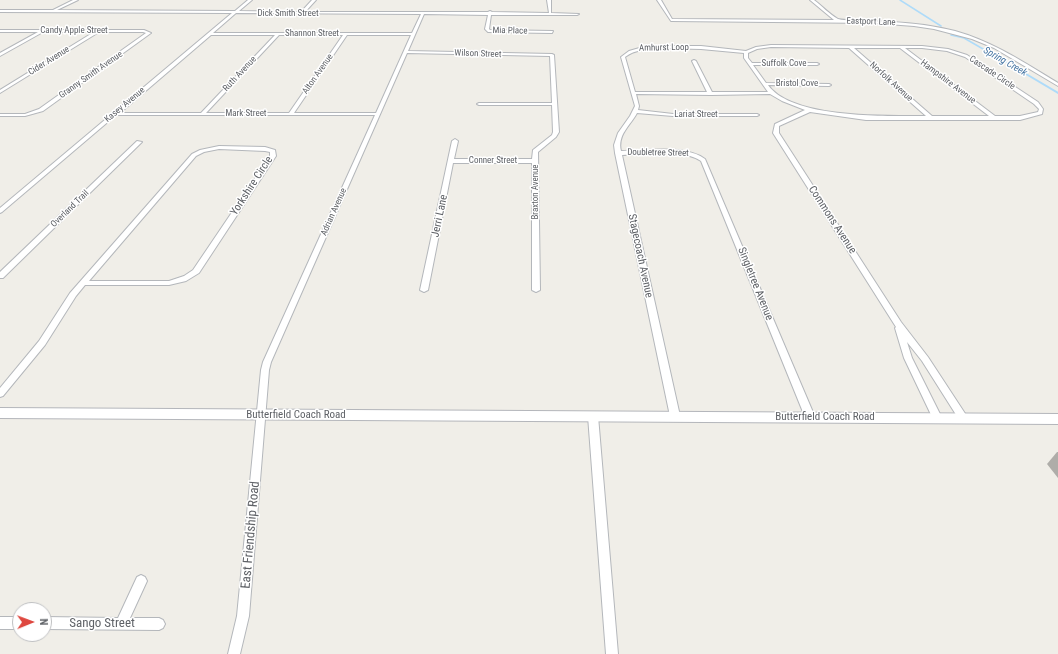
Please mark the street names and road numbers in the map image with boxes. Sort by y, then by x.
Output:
street label: Dick Smith Street [257,9,319,19]
street label: Eastport Lane [846,16,896,28]
street label: Mia Place [492,25,528,37]
street label: Candy Apple Street [40,26,108,36]
street label: Shannon Street [285,29,339,39]
street label: Amhurst Loop [639,42,689,54]
street label: Cider Avenue [26,44,72,78]
street label: Wilson Street [454,48,502,60]
street label: Granny Smith Avenue [57,49,125,101]
street label: Alton Avenue [300,52,336,96]
street label: Ruth Avenue [221,54,259,94]
street label: Cascade Circle [967,54,1017,92]
street label: Hampshire Avenue [918,58,978,106]
street label: Suffolk Cove [762,59,806,69]
street label: Norfolk Avenue [867,60,915,104]
street label: Bristol Cove [776,79,818,89]
street label: Kasey Avenue [103,85,147,125]
street label: Mark Street [225,109,267,119]
street label: Lariat Street [674,110,718,120]
street label: Doubletree Street [627,147,689,159]
street label: Yorkshire Circle [228,154,276,218]
street label: Conner Street [469,156,517,166]
street label: Braxton Avenue [531,164,541,220]
street label: Commons Avenue [805,184,859,256]
street label: Adrian Avenue [319,186,349,238]
street label: Overland Trail [49,188,91,230]
street label: Jerri Lane [429,193,451,239]
street label: Stagecoach Avenue [625,213,655,299]
street label: Singletree Avenue [734,246,776,322]
street label: Butterfield Coach Road [246,408,346,422]
street label: Butterfield Coach Road [775,410,875,424]
street label: East Friendship Road [239,481,263,589]
street label: Sango Street [69,616,135,632]

